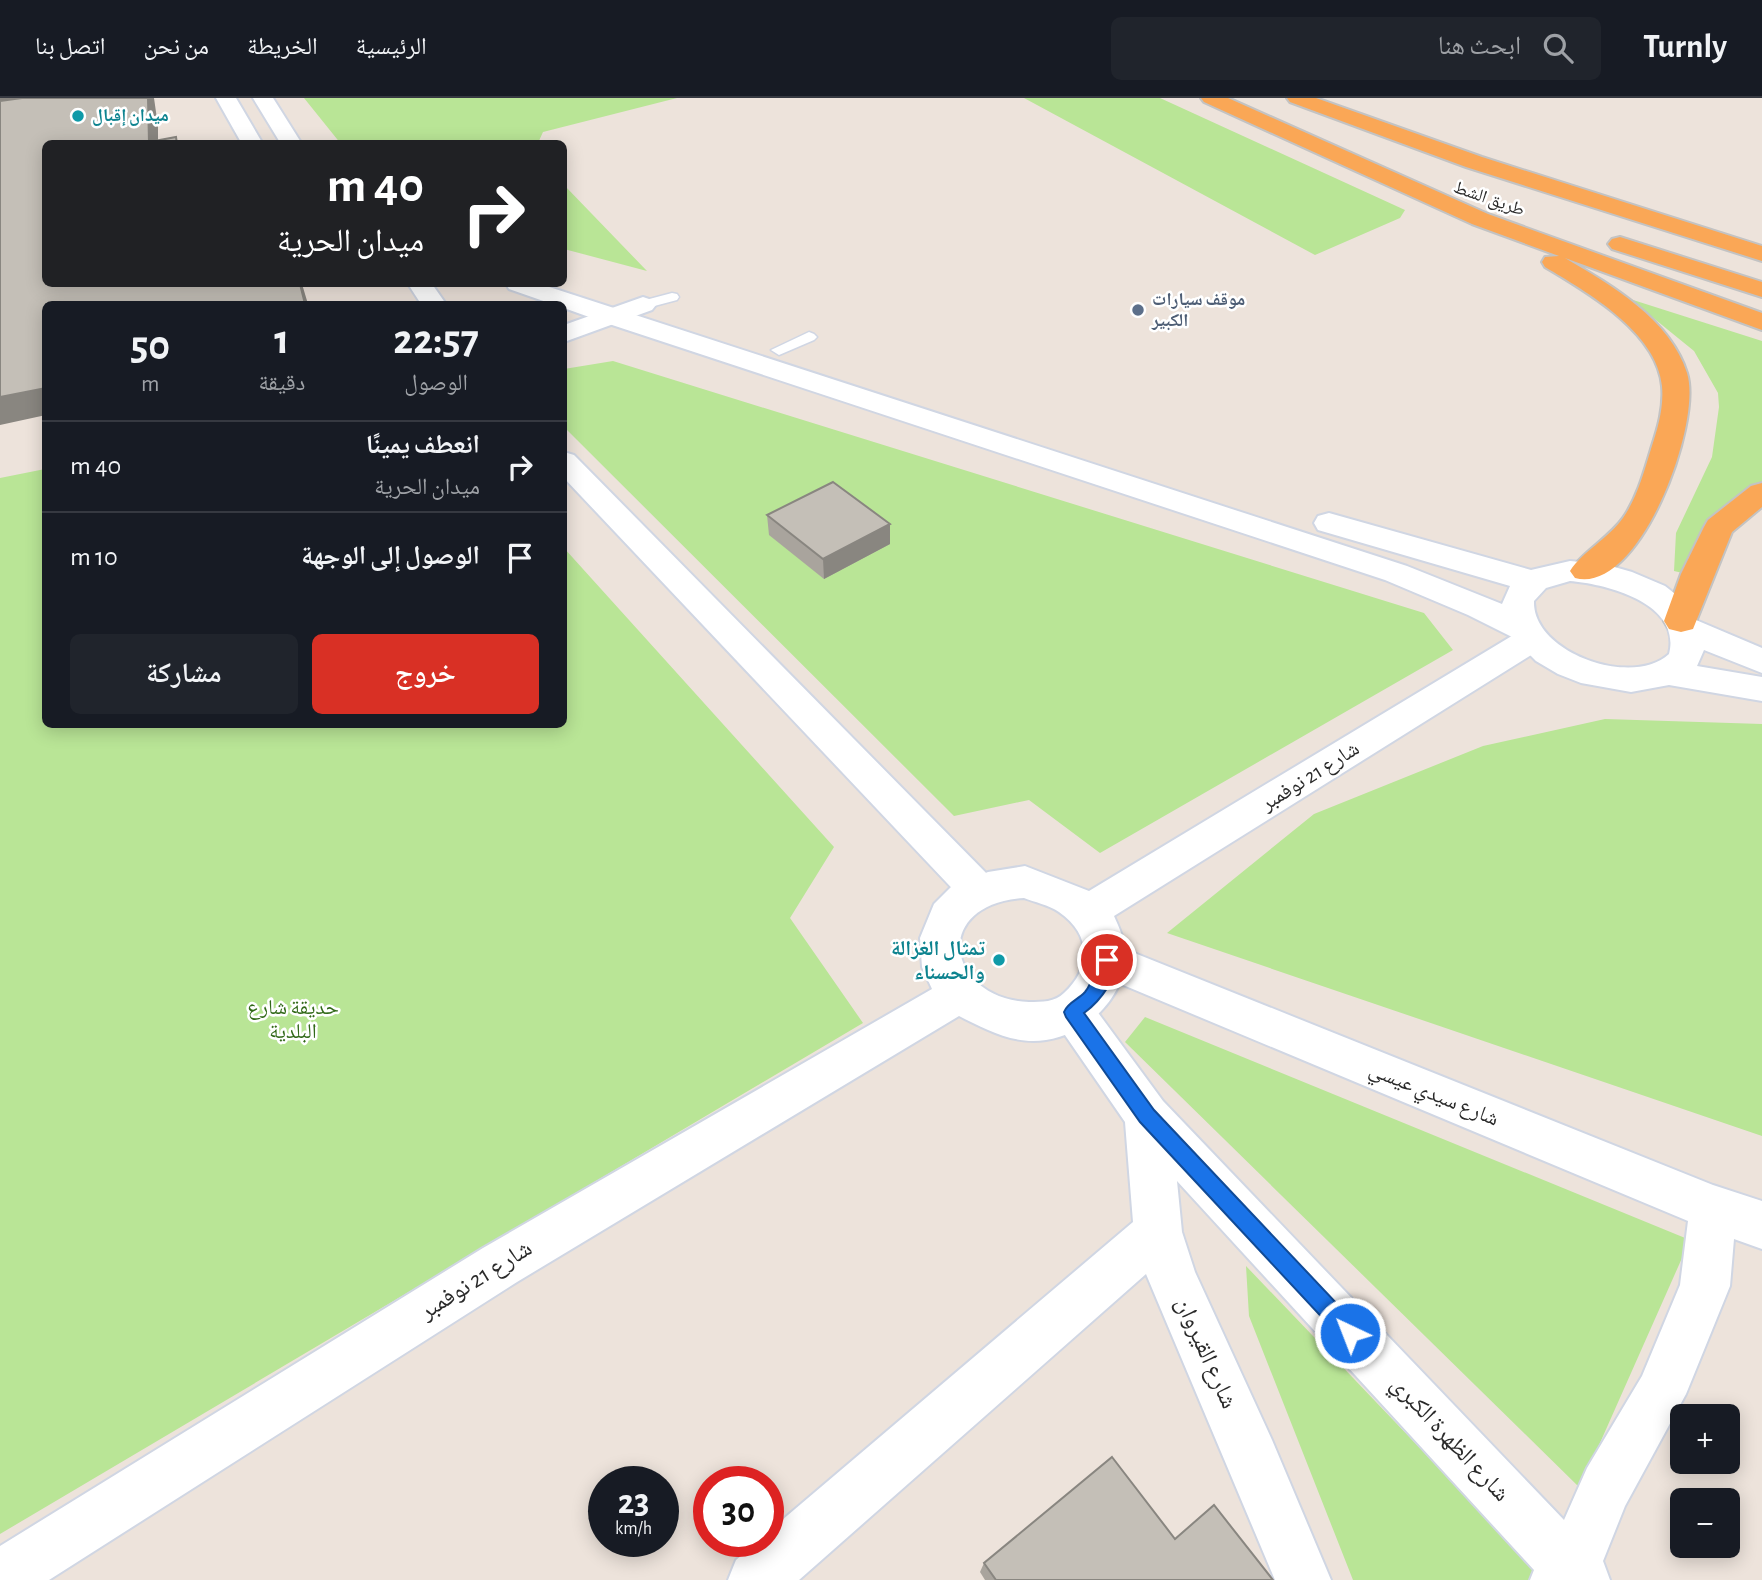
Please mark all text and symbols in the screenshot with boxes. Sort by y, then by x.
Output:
search box [1111,17,1601,80]
icon: search [1539,29,1577,67]
text: Turnly [1643,31,1727,64]
text: ابحث هنا [1438,33,1521,59]
text: اتصل بنا [35,35,105,59]
text: من نحن [143,35,209,59]
text: الخريطة [247,35,318,59]
text: الرئيسية [356,35,427,59]
place label: ميدان إقبال [92,107,169,126]
marker: ميدان إقبال [70,108,86,124]
text: 40 m [327,162,424,211]
icon: right [448,168,539,259]
street label: طريق الشط [1451,178,1527,220]
text: ميدان الحرية [277,225,424,257]
place label: موقف سيارات الكبير [1151,291,1245,331]
marker: موقف سيارات الكبير [1130,302,1146,318]
text: 1 [274,319,289,361]
text: 22:57 [393,319,479,361]
text: 50 [130,325,170,367]
text: دقيقة [258,372,305,395]
text: الوصول [404,372,468,395]
text: m [141,373,159,396]
text: انعطف يمينًا [366,432,480,458]
icon: right [501,448,539,486]
text: 40 m [70,453,121,479]
text: ميدان الحرية [374,476,480,499]
icon: arrive [501,539,539,577]
text: الوصول إلى الوجهة [301,543,480,569]
text: 10 m [70,544,118,570]
button: مشاركة [70,634,298,714]
button: خروج [312,634,539,714]
street label: شارع 21 نوفمبر [1256,738,1364,817]
pin [1077,930,1137,990]
place label: تمثال الغزالة والحسناء [891,938,985,983]
icon: arrive [1088,941,1126,979]
marker: تمثال الغزالة والحسناء [991,952,1007,968]
park label: حديقة شارع البلدية [247,997,339,1042]
street label: شارع سيدي عيسي [1364,1058,1502,1134]
street label: شارع 21 نوفمبر [415,1236,537,1326]
street label: شارع القيروان [1169,1294,1241,1413]
position arrow [1313,1296,1387,1370]
street label: شارع الظهرة الكبري [1382,1372,1514,1510]
map controls [1670,1404,1740,1558]
button: + [1670,1404,1740,1474]
speed limit sign: 30 [693,1466,784,1557]
text: 23 [618,1485,649,1520]
button: − [1670,1488,1740,1558]
text: km/h [615,1520,652,1538]

